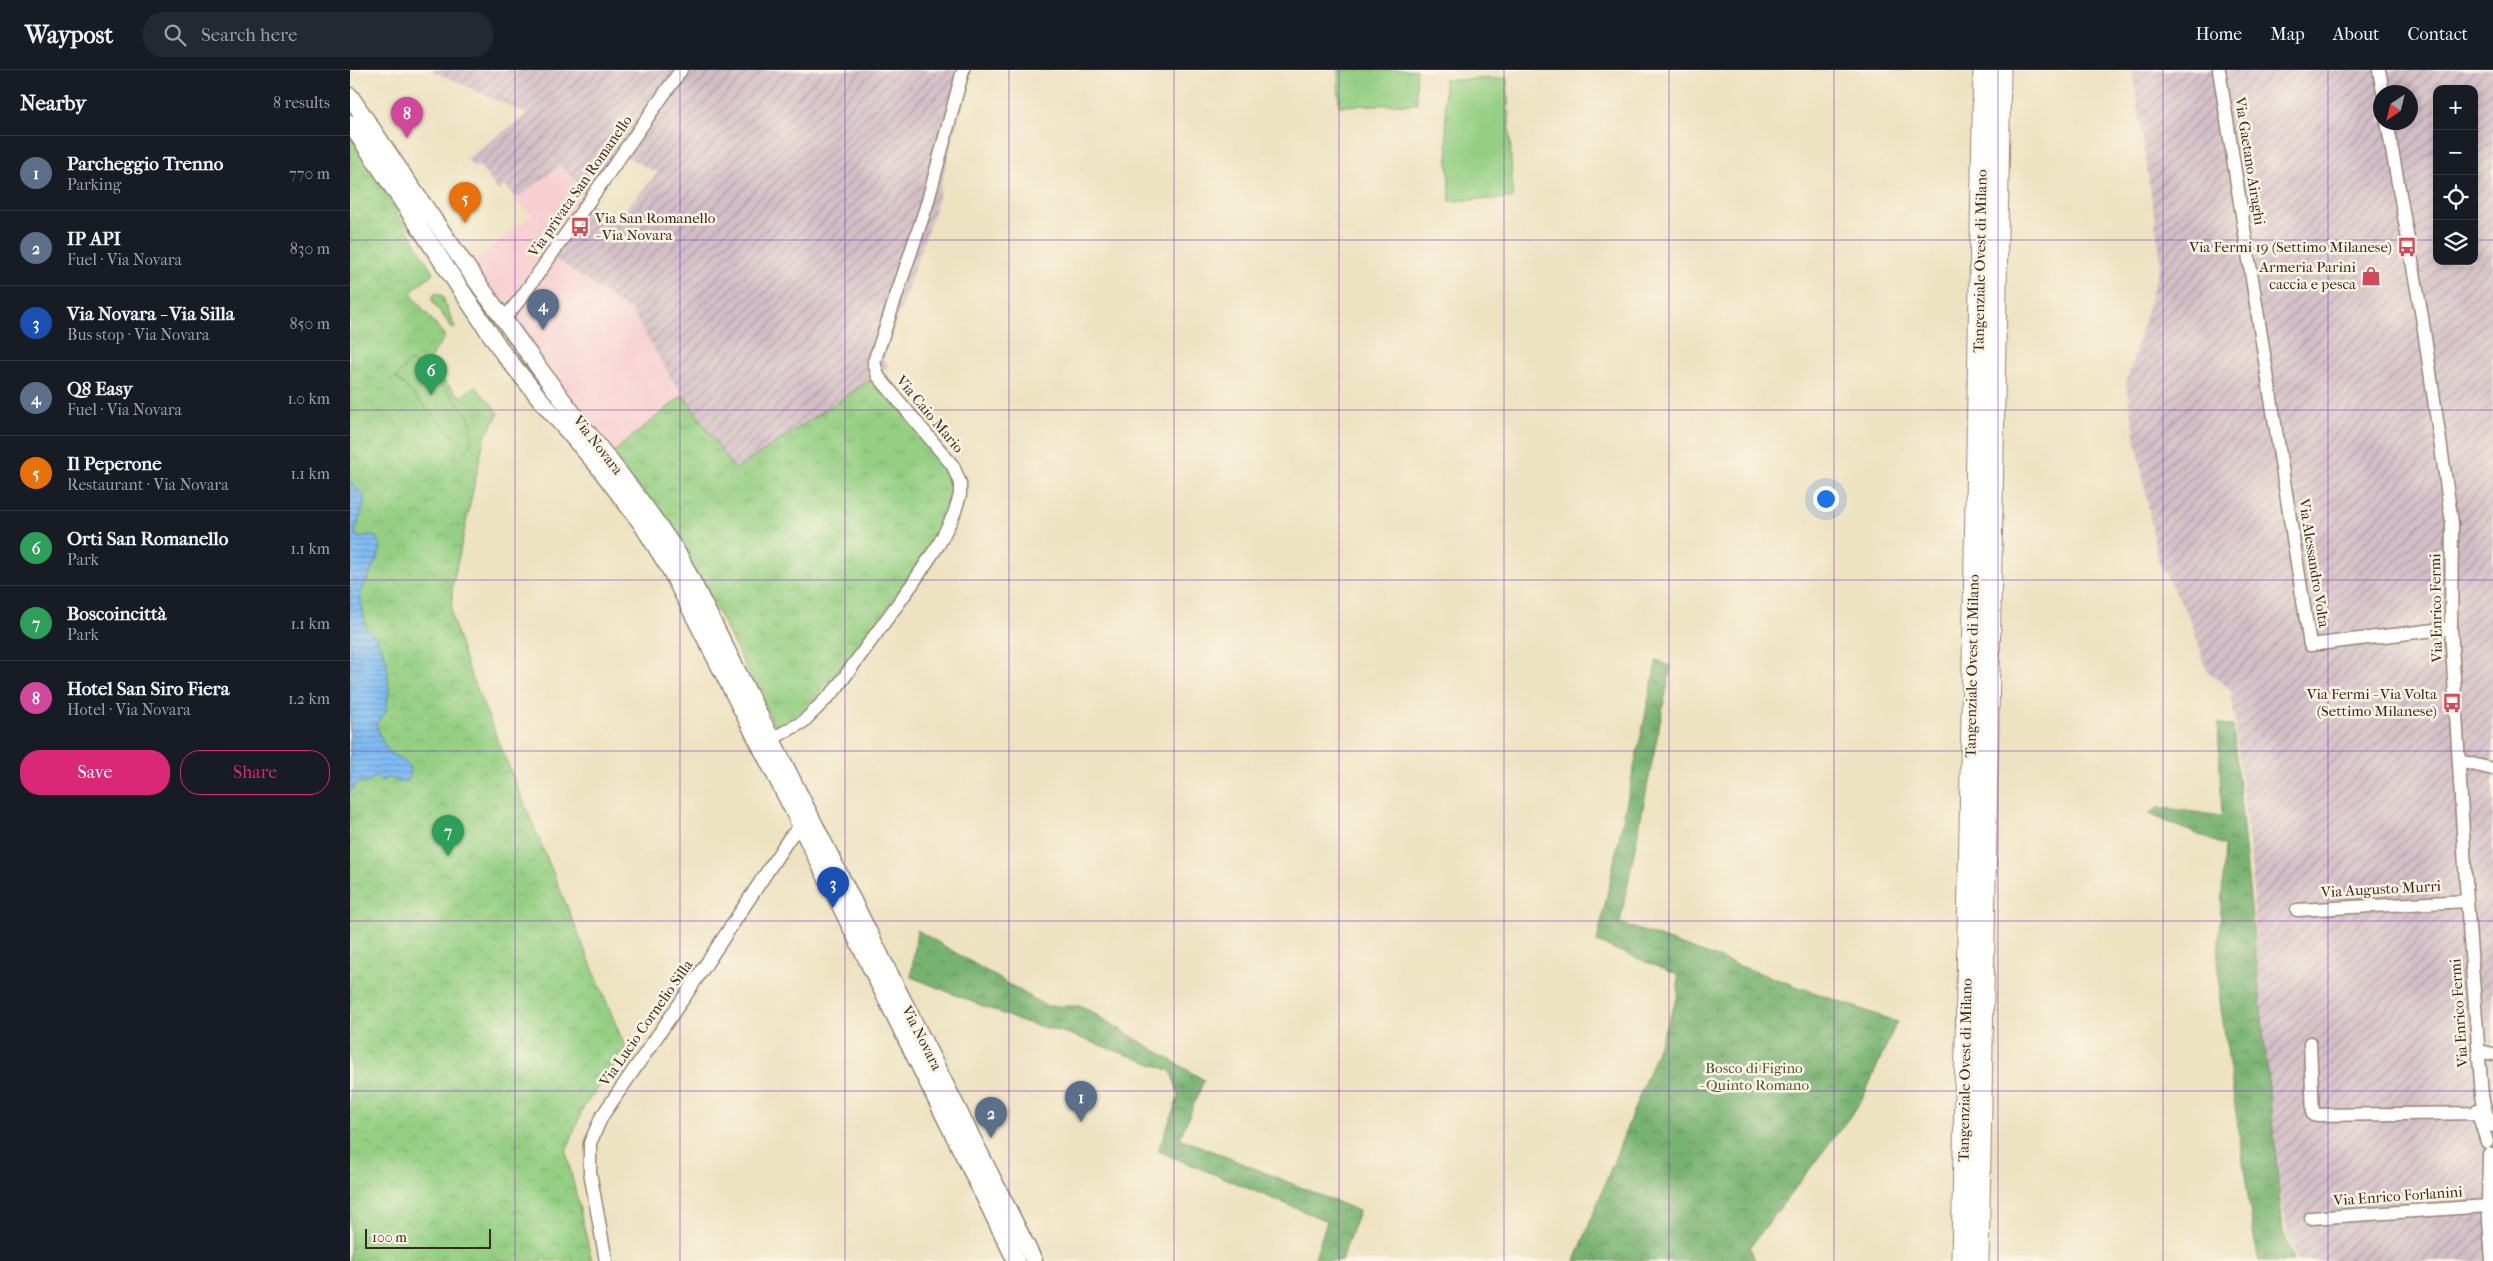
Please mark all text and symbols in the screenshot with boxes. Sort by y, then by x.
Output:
search box [143,12,493,57]
text: Waypost [25,21,113,49]
icon: search [161,21,189,49]
text: Search here [201,24,297,46]
text: Home [2195,24,2242,45]
text: Map [2270,24,2305,45]
text: About [2333,24,2379,45]
text: Contact [2407,24,2468,45]
north arrow [2373,85,2418,130]
map controls [2433,85,2478,265]
button: + [2433,85,2478,130]
text: Nearby [20,91,86,115]
text: 8 results [273,93,330,112]
street label: Via Gaetano Airaghi [2231,95,2269,227]
pin: 8 [391,97,423,138]
street label: Via privata San Romanello [524,111,636,261]
button: − [2433,130,2478,175]
text: Parcheggio Trenno [67,153,223,175]
text: 1 [33,164,39,183]
text: 770 m [289,164,330,183]
street label: Tangenziale Ovest di Milano [1969,169,1991,353]
text: Parking [67,175,121,194]
button: locate [2433,175,2478,220]
pin: 5 [449,182,481,223]
place label: Via San Romanello - Via Novara [594,209,716,244]
bus stop icon: Via San Romanello - Via Novara [569,216,591,238]
button: layers [2433,220,2478,265]
text: IP API [67,228,121,250]
bus stop icon: Via Fermi 19 (Settimo Milanese) [2396,236,2418,258]
place label: Via Fermi 19 (Settimo Milanese) [2188,238,2392,256]
text: 2 [32,239,40,258]
text: 830 m [290,239,330,258]
text: Fuel · Via Novara [67,250,182,269]
place label: Armeria Parini caccia e pesca [2258,258,2357,293]
shop icon: Armeria Parini caccia e pesca [2360,265,2382,287]
pin: 4 [527,289,559,330]
text: Via Novara - Via Silla [67,303,235,325]
text: 3 [33,314,39,333]
text: 850 m [290,314,330,333]
text: Bus stop · Via Novara [67,325,209,344]
pin: 6 [415,354,447,395]
street label: Via Caio Mario [892,371,968,457]
text: Q8 Easy [67,378,133,400]
text: 4 [31,389,41,408]
text: 1.0 km [287,389,330,408]
text: Fuel · Via Novara [67,400,182,419]
street label: Via Novara [569,411,627,479]
text: Il Peperone [67,453,162,475]
text: 5 [33,464,39,483]
text: 1.1 km [291,464,330,483]
text: Restaurant · Via Novara [67,475,229,494]
your location [1813,486,1839,512]
street label: Via Alessandro Volta [2295,496,2333,630]
text: Orti San Romanello [67,528,228,550]
text: 6 [32,539,40,558]
text: 1.1 km [291,539,330,558]
text: Park [67,550,99,569]
street label: Via Enrico Fermi [2426,553,2446,664]
street label: Tangenziale Ovest di Milano [1961,574,1983,758]
text: Boscoincittà [67,603,167,625]
text: 7 [32,614,40,633]
text: 1.1 km [291,614,330,633]
text: Park [67,625,99,644]
text: Hotel San Siro Fiera [67,678,229,700]
place label: Via Fermi - Via Volta (Settimo Milanese) [2306,685,2438,720]
text: 8 [32,689,40,708]
text: 1.2 km [288,689,330,708]
bus stop icon: Via Fermi - Via Volta (Settimo Milanese) [2441,692,2463,714]
text: Hotel · Via Novara [67,700,191,719]
button: Save [20,750,170,795]
button: Share [180,750,330,795]
pin: 7 [432,815,464,856]
pin: 3 [817,867,849,908]
street label: Via Augusto Murri [2320,877,2442,901]
street label: Via Lucio Cornelio Silla [595,955,697,1090]
street label: Via Enrico Fermi [2446,957,2472,1069]
street label: Tangenziale Ovest di Milano [1954,978,1976,1162]
street label: Via Novara [898,1002,946,1074]
park label: Bosco di Figino - Quinto Romano [1699,1059,1810,1094]
pin: 1 [1065,1081,1097,1122]
pin: 2 [975,1097,1007,1138]
street label: Via Enrico Forlanini [2332,1182,2464,1210]
scale bar [365,1226,491,1249]
text: 100 m [372,1229,407,1246]

